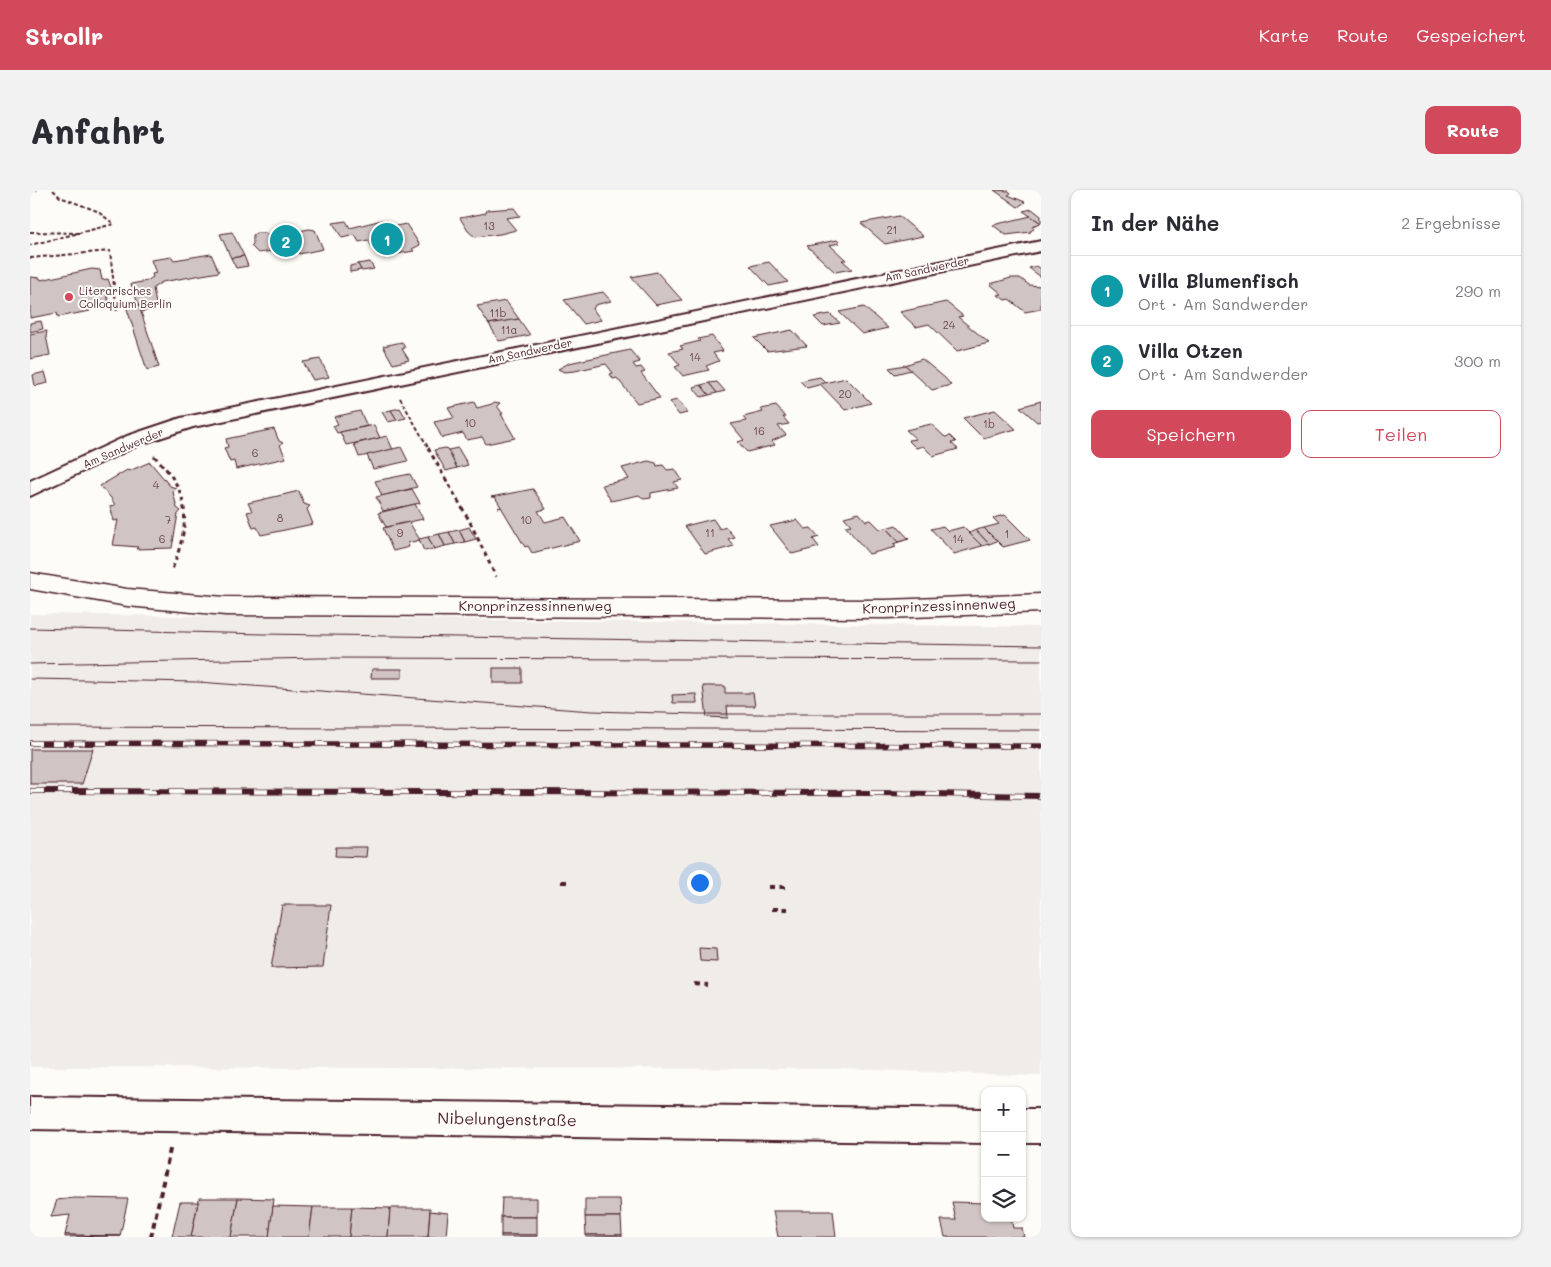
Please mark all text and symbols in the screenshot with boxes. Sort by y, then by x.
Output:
text: Strollr [25,20,103,51]
text: Karte [1259,23,1309,47]
text: Route [1337,23,1388,47]
text: Gespeichert [1416,23,1526,47]
button: Route [1425,106,1521,154]
text: Anfahrt [30,107,165,153]
text: In der Nähe [1091,209,1219,236]
text: 2 Ergebnisse [1401,212,1501,233]
house number: 13 [483,218,495,233]
pin: 1 [371,220,403,258]
pin: 2 [270,222,302,260]
house number: 21 [886,222,898,237]
street label: Am Sandwerder [883,252,971,285]
text: Villa Blumenfisch [1138,268,1298,293]
text: 1 [1103,280,1111,301]
text: 290 m [1455,280,1501,301]
place label: Literarisches Colloquium Berlin [79,283,172,311]
marker: Literarisches Colloquium Berlin [63,291,75,303]
text: Ort · Am Sandwerder [1138,293,1308,314]
house number: 11b [490,305,506,320]
house number: 24 [943,317,956,332]
house number: 11a [501,322,517,337]
street label: Am Sandwerder [486,334,574,367]
text: Villa Otzen [1138,338,1243,363]
house number: 14 [689,349,701,364]
text: 2 [1103,350,1111,371]
text: 300 m [1454,350,1501,371]
text: Ort · Am Sandwerder [1138,363,1308,384]
house number: 20 [839,386,852,401]
button: Speichern [1091,410,1291,458]
button: Teilen [1301,410,1501,458]
house number: 10 [464,415,476,430]
house number: 1b [983,416,995,431]
house number: 16 [753,423,765,438]
street label: Am Sandwerder [80,424,165,471]
house number: 6 [252,445,258,460]
house number: 4 [153,477,160,492]
house number: 8 [277,510,284,525]
house number: 7 [165,512,171,527]
house number: 10 [520,512,532,527]
house number: 9 [397,525,404,540]
house number: 11 [705,525,715,540]
house number: 1 [1005,526,1009,541]
house number: 6 [159,531,165,546]
house number: 14 [952,531,964,546]
street label: Kronprinzessinnenweg [862,593,1016,618]
street label: Kronprinzessinnenweg [458,596,612,615]
your location [687,870,713,896]
map controls [981,1087,1026,1222]
button: + [981,1087,1026,1132]
street label: Nibelungenstraße [437,1107,577,1130]
button: − [981,1132,1026,1177]
button: layers [981,1177,1026,1222]

